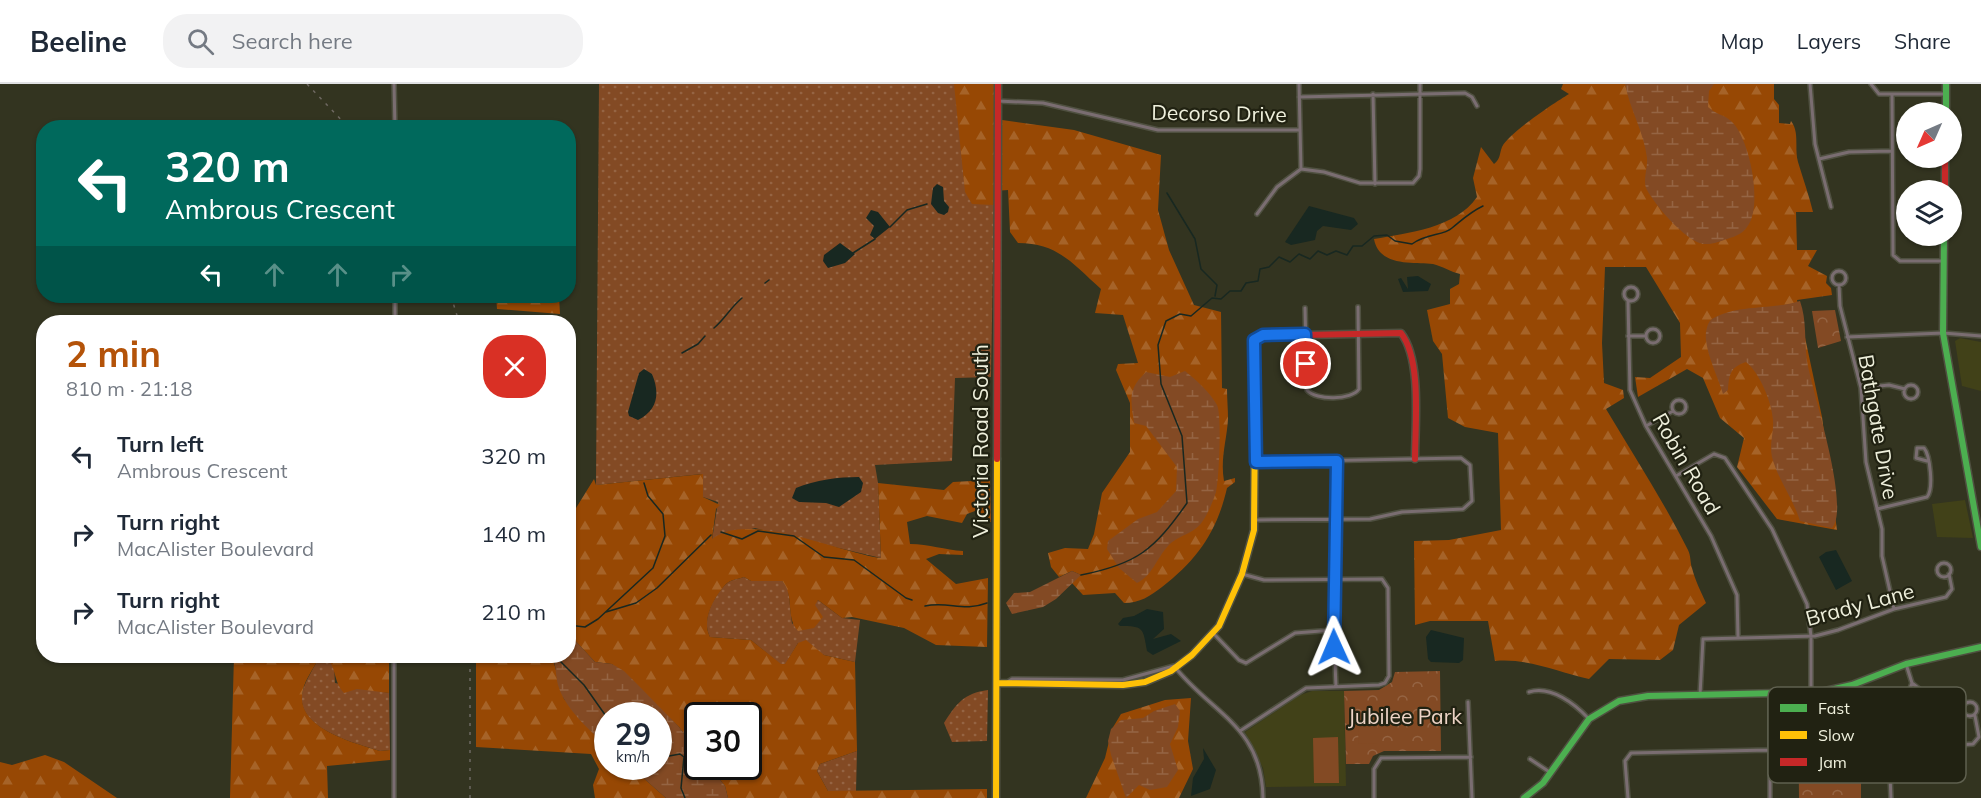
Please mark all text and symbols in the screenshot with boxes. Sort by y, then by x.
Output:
search box [163,14,583,68]
text: Beeline [30,24,127,59]
icon: search [184,25,217,58]
text: Search here [232,27,353,55]
text: Map [1721,28,1764,54]
text: Layers [1797,28,1861,54]
text: Share [1894,28,1951,54]
street label: Decorso Drive [1151,99,1287,127]
north arrow [1896,102,1962,168]
map controls [1896,102,1962,246]
text: 320 m [165,140,290,193]
icon: left [66,144,144,222]
button: layers [1896,180,1962,246]
text: Ambrous Crescent [165,192,395,226]
icon: left [195,258,228,291]
icon: ahead [258,258,291,291]
icon: ahead [321,258,354,291]
icon: right [384,258,417,291]
text: 2 min [66,331,161,376]
button: close [483,335,546,398]
pin [1280,338,1331,389]
street label: Victoria Road South [967,344,993,538]
icon: arrive [1289,347,1322,380]
street label: Bathgate Drive [1853,352,1905,501]
text: 810 m · 21:18 [66,376,192,401]
street label: Robin Road [1647,408,1726,519]
text: Turn left [117,430,204,458]
icon: left [66,440,99,473]
text: 320 m [481,442,546,470]
text: Ambrous Crescent [117,458,287,483]
text: Turn right [117,508,220,536]
icon: right [66,518,99,551]
text: 140 m [481,520,546,548]
text: MacAlister Boulevard [117,536,314,561]
street label: Brady Lane [1803,577,1917,631]
text: Turn right [117,586,220,614]
icon: right [66,596,99,629]
text: 210 m [481,598,546,626]
text: MacAlister Boulevard [117,614,314,639]
position arrow [1302,615,1366,679]
legend [1768,687,1966,783]
text: Fast [1818,698,1850,718]
speed limit sign: 30 [684,702,762,780]
park label: Jubilee Park [1348,703,1462,729]
text: 29 [615,715,651,753]
text: Slow [1818,725,1855,745]
text: km/h [616,747,650,766]
text: Jam [1818,752,1847,772]

